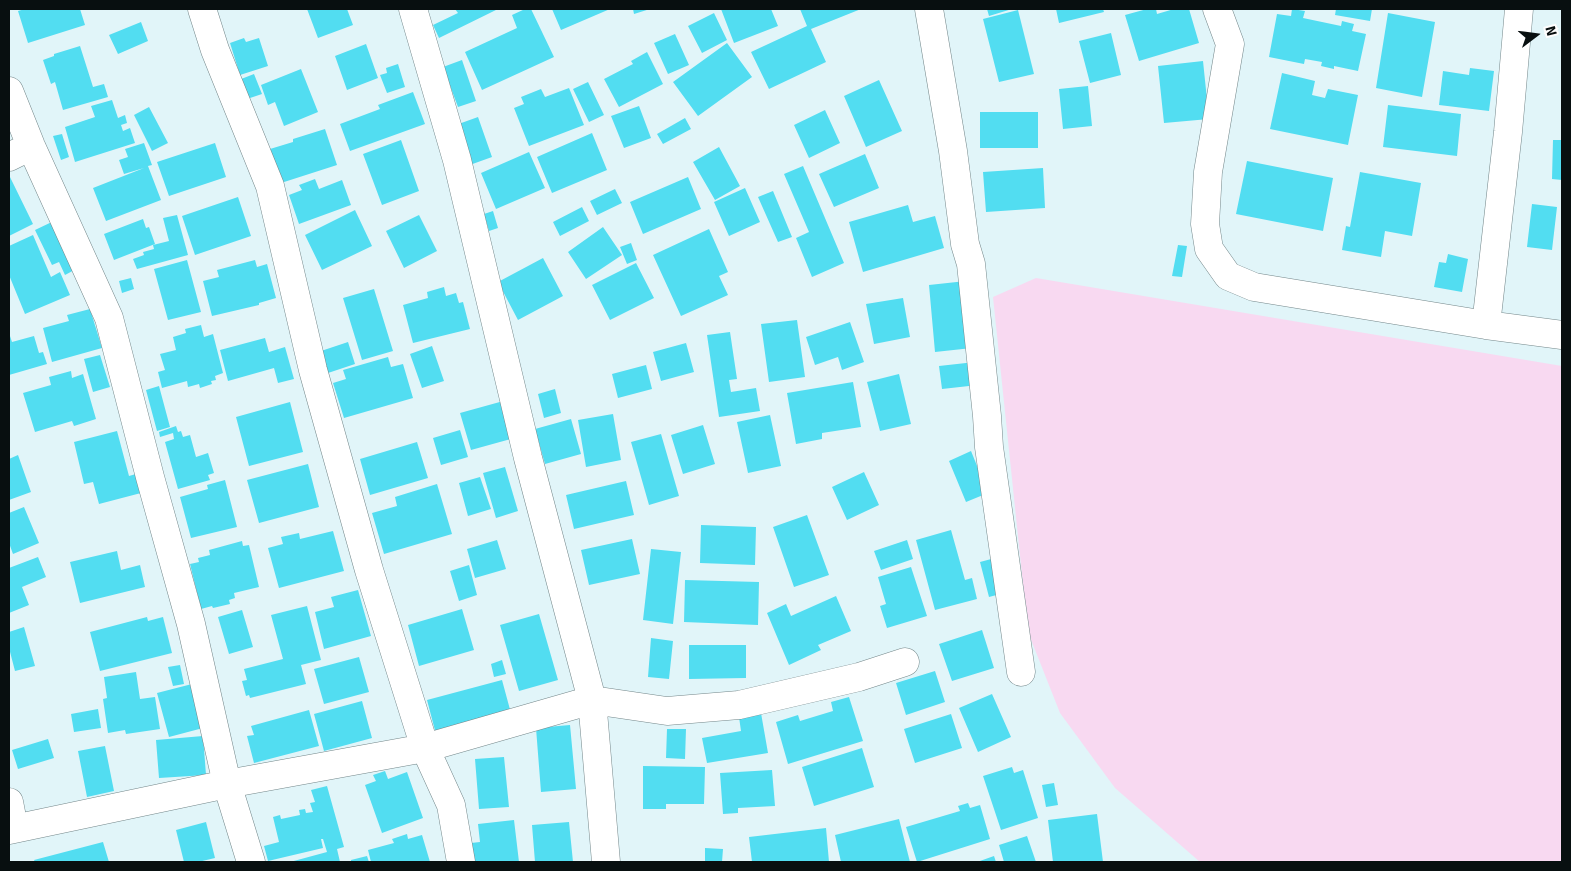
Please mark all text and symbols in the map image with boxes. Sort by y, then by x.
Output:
north arrow [1511,10,1561,60]
text: N [1541,24,1560,38]

